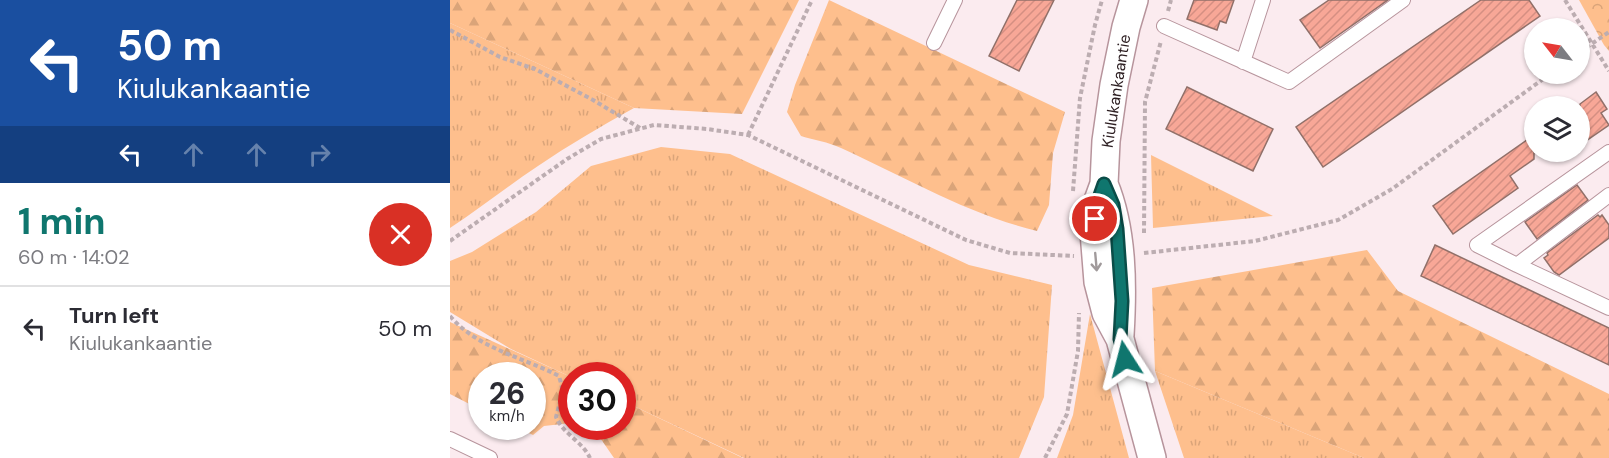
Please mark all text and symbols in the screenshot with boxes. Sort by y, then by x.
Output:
text: 50 m [117,18,222,73]
north arrow [1524,18,1590,84]
map controls [1524,18,1590,162]
icon: left [18,24,96,102]
street label: Kiulukankaantie [1097,33,1135,149]
text: Kiulukankaantie [117,71,311,106]
button: layers [1524,96,1590,162]
icon: left [114,138,147,171]
icon: ahead [177,138,210,171]
icon: ahead [240,138,273,171]
icon: right [303,138,336,171]
pin [1069,193,1120,244]
text: 1 min [18,198,106,245]
icon: arrive [1078,202,1111,235]
button: close [369,203,432,266]
text: 60 m · 14:02 [18,244,129,270]
one-way arrow [1091,251,1102,271]
text: Turn left [69,301,159,330]
icon: left [18,312,51,345]
text: 50 m [378,314,432,343]
position arrow [1093,327,1157,391]
text: Kiulukankaantie [69,330,212,356]
speed limit sign: 30 [558,362,636,440]
text: 26 [489,374,525,413]
text: km/h [489,406,525,426]

